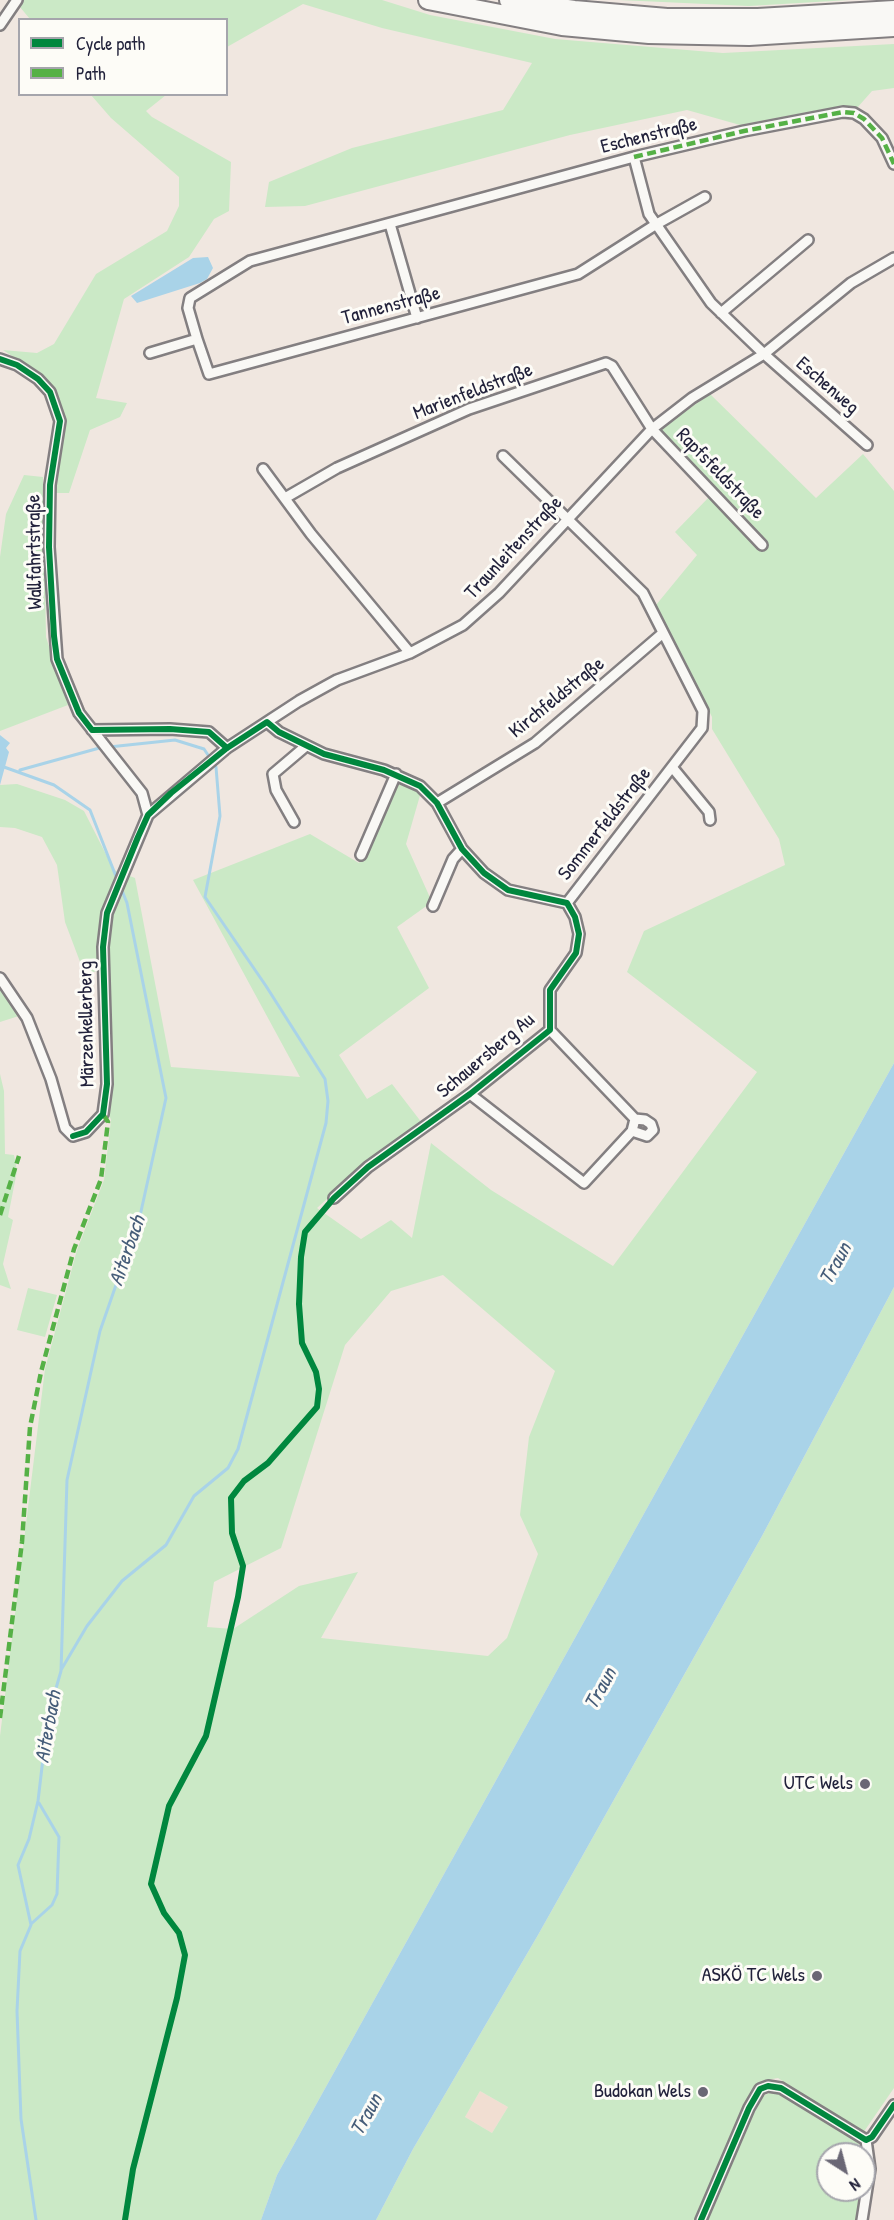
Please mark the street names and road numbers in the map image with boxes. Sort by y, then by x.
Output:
street label: Eschenstraße [598,112,700,160]
street label: Tannenstraße [339,281,443,331]
street label: Eschenweg [791,352,863,420]
street label: Marienfeldstraße [410,358,536,426]
street label: Rapfsfeldstraße [671,423,769,525]
street label: Traunleitenstraße [460,491,568,605]
street label: Wallfahrtstraße [22,494,48,610]
street label: Kirchfeldstraße [504,652,610,744]
street label: Sommerfeldstraße [553,763,657,885]
street label: Märzenkellerberg [74,961,100,1087]
street label: Schauersberg Au [432,1008,540,1104]

